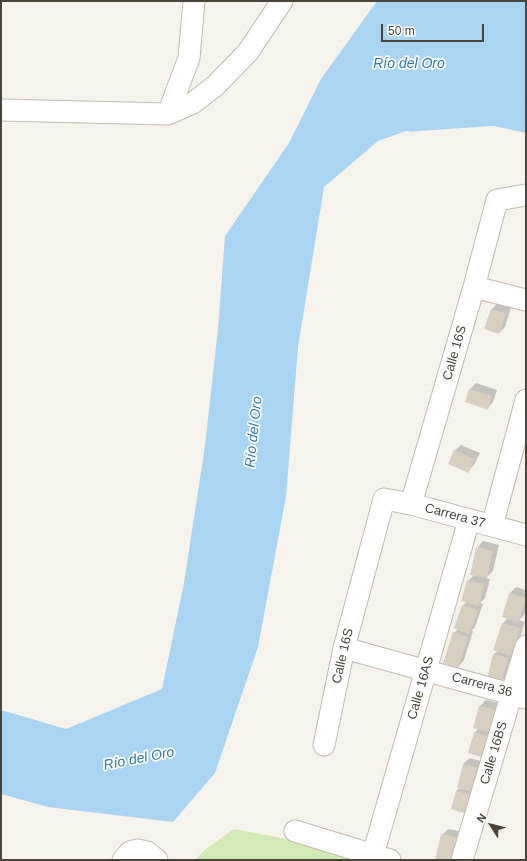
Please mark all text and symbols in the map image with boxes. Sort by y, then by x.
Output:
scale bar [383,16,486,42]
text: 50 m [388,24,415,38]
water label: Río del Oro [373,56,445,72]
street label: Calle 16S [440,324,470,382]
water label: Río del Oro [242,396,266,468]
street label: Carrera 37 [423,500,487,532]
street label: Calle 16S [329,627,357,685]
street label: Calle 16AS [405,655,437,721]
street label: Carrera 36 [450,669,514,701]
street label: Calle 16BS [477,720,511,786]
water label: Río del Oro [102,744,176,774]
north arrow [471,805,511,845]
text: N [474,811,488,825]

